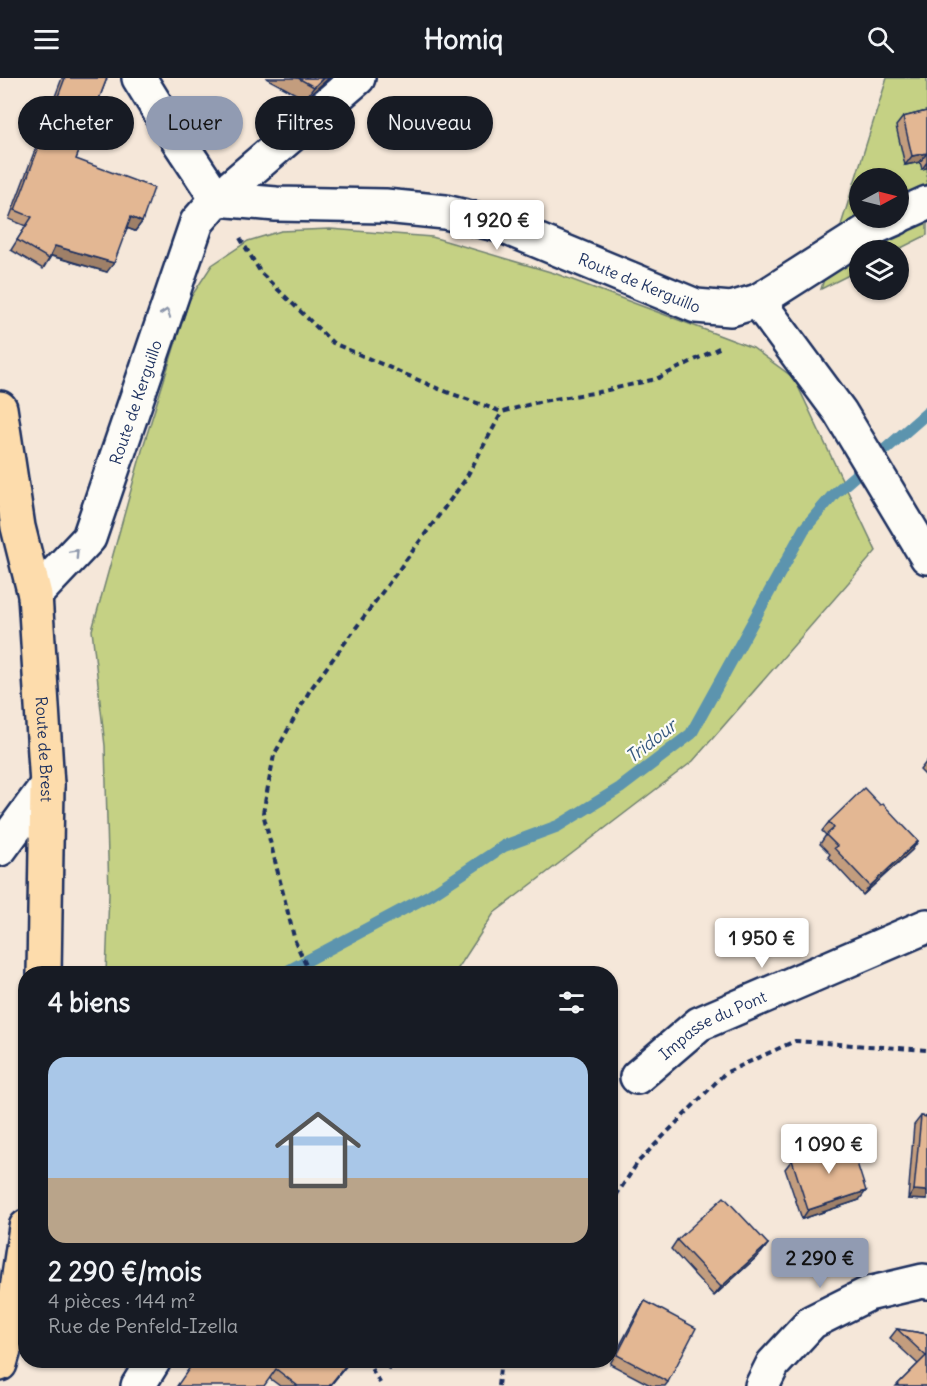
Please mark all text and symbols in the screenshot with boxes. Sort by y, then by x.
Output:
text: Homiq [424,22,503,56]
icon: menu [30,23,63,56]
icon: search [864,23,897,56]
chip: Acheter [18,96,134,150]
chip: Louer [146,96,243,150]
chip: Filtres [255,96,355,150]
chip: Nouveau [367,96,493,150]
north arrow [849,168,909,228]
map controls [849,168,909,300]
pin: 1 920 € [442,200,552,251]
text: 1 920 € [464,207,530,232]
button: layers [849,240,909,300]
street label: Route de Kerguillo [575,249,704,317]
one-way arrow [158,308,171,319]
street label: Route de Kerguillo [105,337,166,467]
one-way arrow [68,549,79,559]
street label: Route de Brest [31,696,57,803]
water label: Tridour [621,712,683,768]
pin: 1 950 € [707,918,817,969]
text: 1 950 € [729,925,795,950]
text: 4 biens [48,986,130,1019]
icon: filters [555,986,588,1019]
street label: Impasse du Pont [655,986,770,1064]
icon: home [264,1096,372,1204]
pin: 1 090 € [774,1124,884,1175]
text: 1 090 € [795,1131,863,1156]
pin: 2 290 € [765,1238,875,1289]
text: 2 290 € [786,1245,854,1270]
text: 2 290 €/mois [48,1255,202,1288]
text: 4 pièces · 144 m² [48,1288,195,1313]
text: Rue de Penfeld-Izella [48,1313,238,1338]

